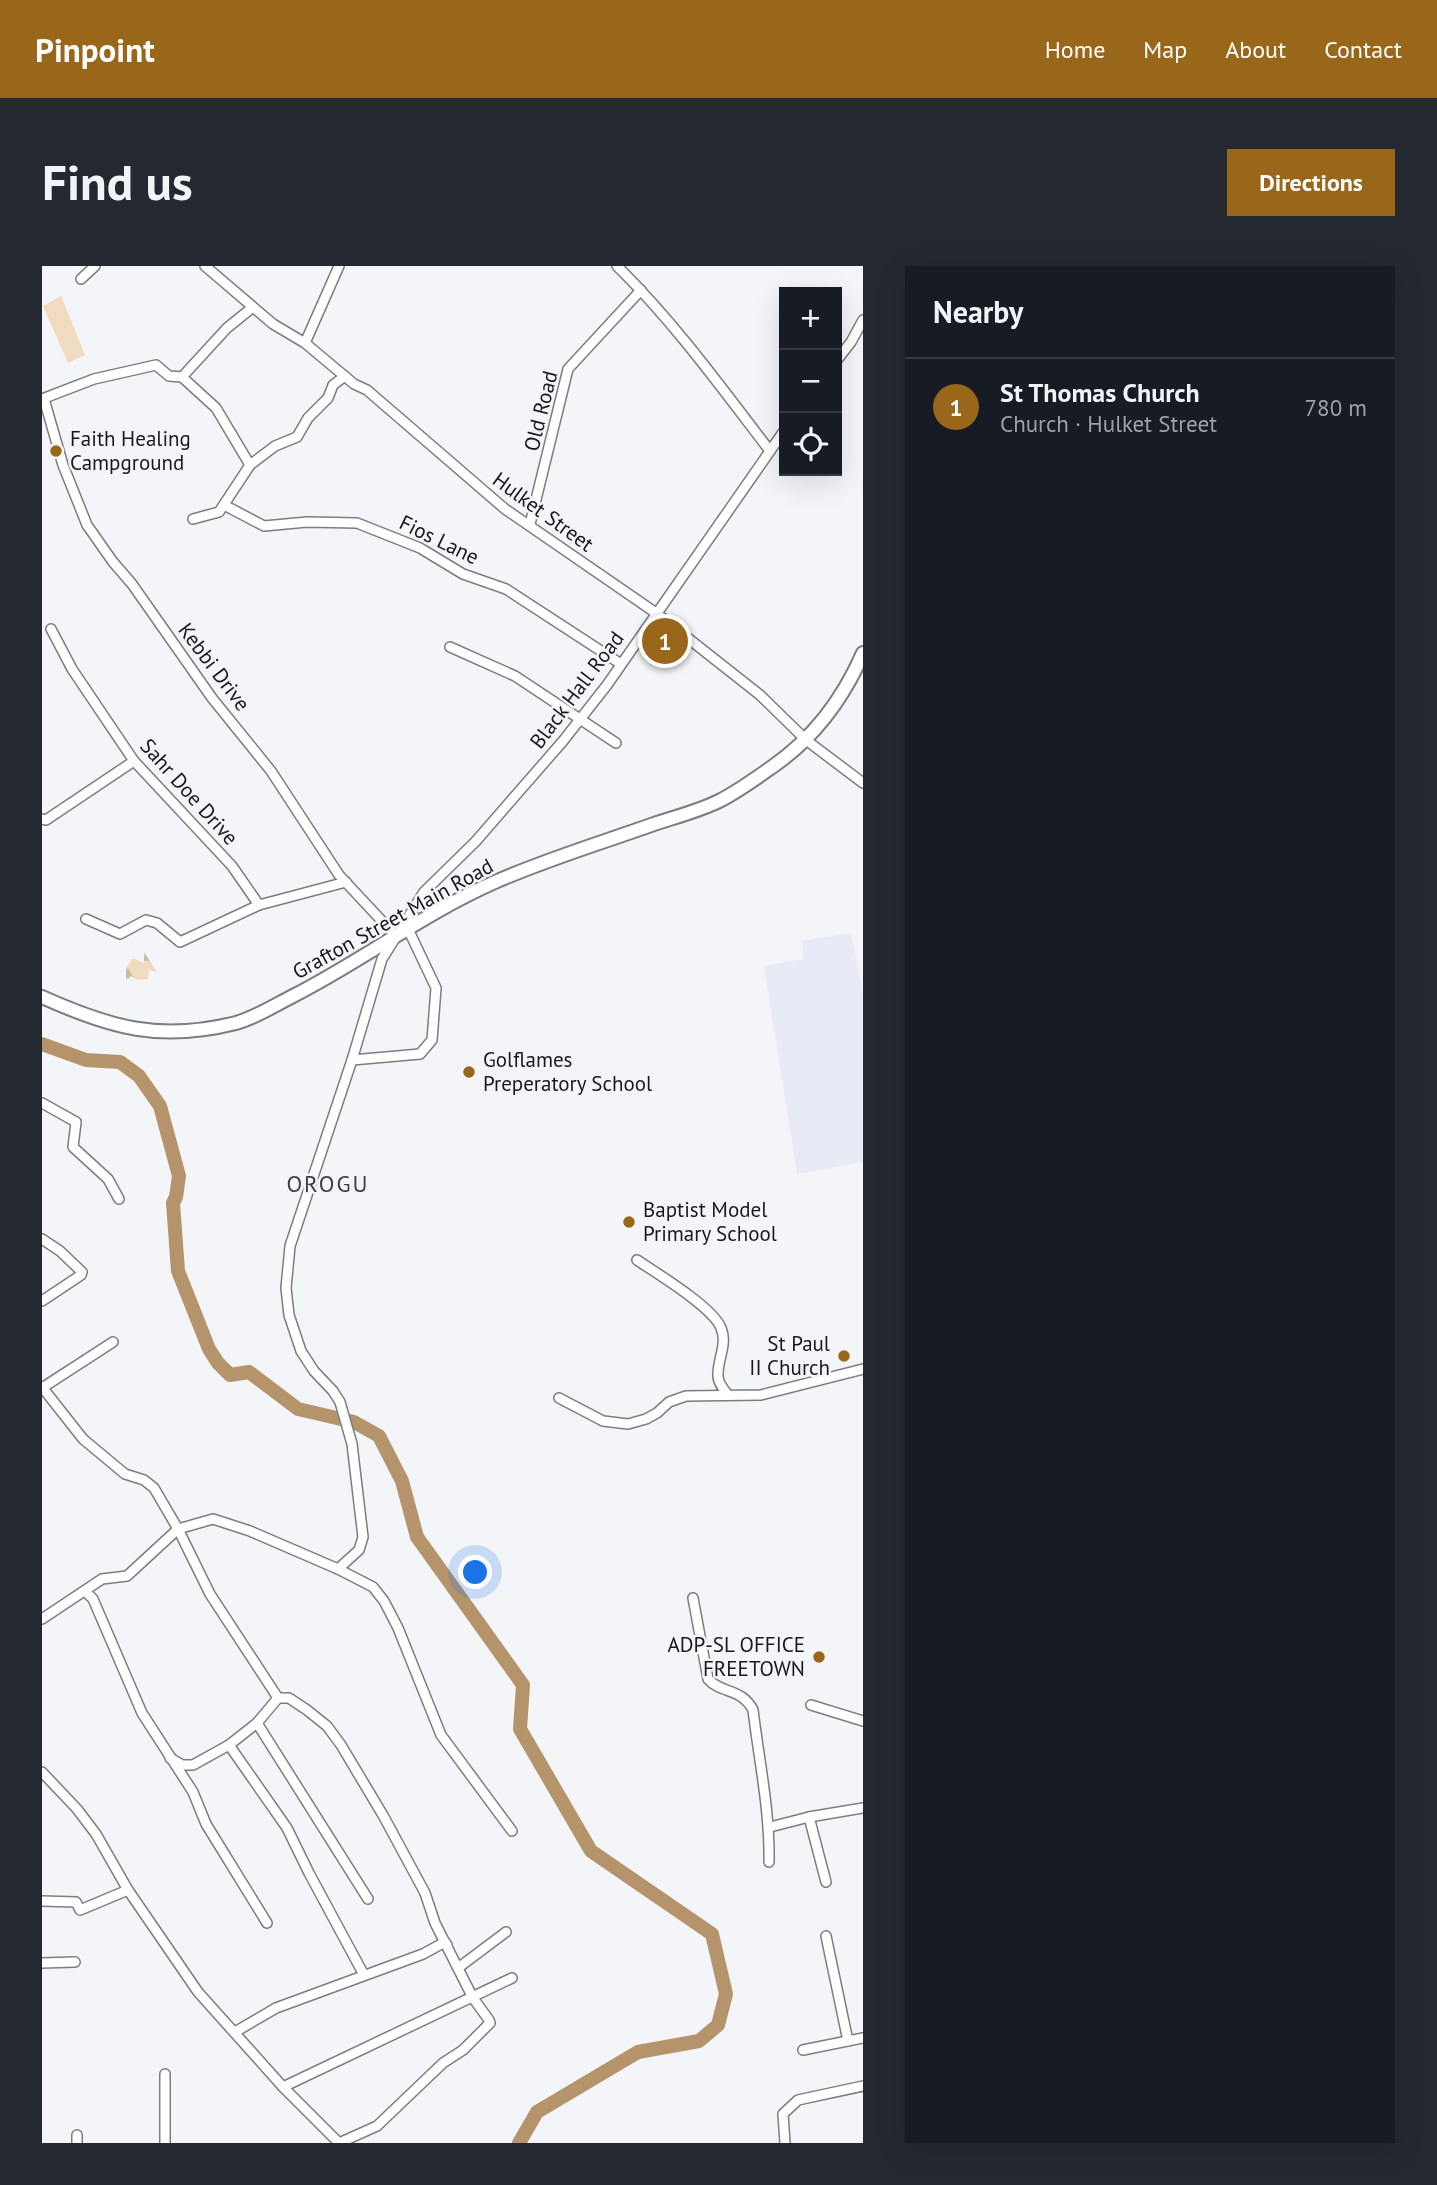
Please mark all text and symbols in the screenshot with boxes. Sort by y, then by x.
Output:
text: Pinpoint [35,28,155,71]
text: Home [1045,34,1105,65]
text: Map [1143,34,1187,65]
text: About [1225,34,1286,65]
text: Contact [1324,34,1402,65]
button: Directions [1227,149,1395,216]
text: Find us [42,150,193,214]
map controls [779,287,842,476]
button: + [779,287,842,350]
text: Nearby [933,292,1023,331]
button: − [779,350,842,413]
street label: Old Road [518,368,564,454]
text: St Thomas Church [1000,376,1200,409]
text: 1 [949,393,963,422]
text: 780 m [1305,393,1367,422]
text: Church · Hulket Street [1000,409,1217,438]
button: locate [779,413,842,476]
place label: Faith Healing Campground [70,425,191,476]
marker: Faith Healing Campground [48,443,64,459]
street label: Hulket Street [487,466,599,557]
street label: Fios Lane [395,509,483,570]
pin: 1 [642,615,688,667]
street label: Kebbi Drive [172,617,256,716]
street label: Black Hall Road [524,626,630,754]
street label: Sahr Doe Drive [134,733,244,851]
street label: Grafton Street Main Road [288,852,498,985]
place label: Golflames Preperatory School [483,1046,652,1097]
marker: Golflames Preperatory School [461,1064,477,1080]
district label: OROGU [286,1169,370,1198]
place label: Baptist Model Primary School [643,1196,777,1247]
marker: Baptist Model Primary School [621,1214,637,1230]
place label: St Paul II Church [749,1330,830,1381]
marker: St Paul II Church [836,1348,852,1364]
your location [458,1555,492,1589]
place label: ADP-SL OFFICE FREETOWN [668,1631,805,1682]
marker: ADP-SL OFFICE FREETOWN [811,1649,827,1665]

